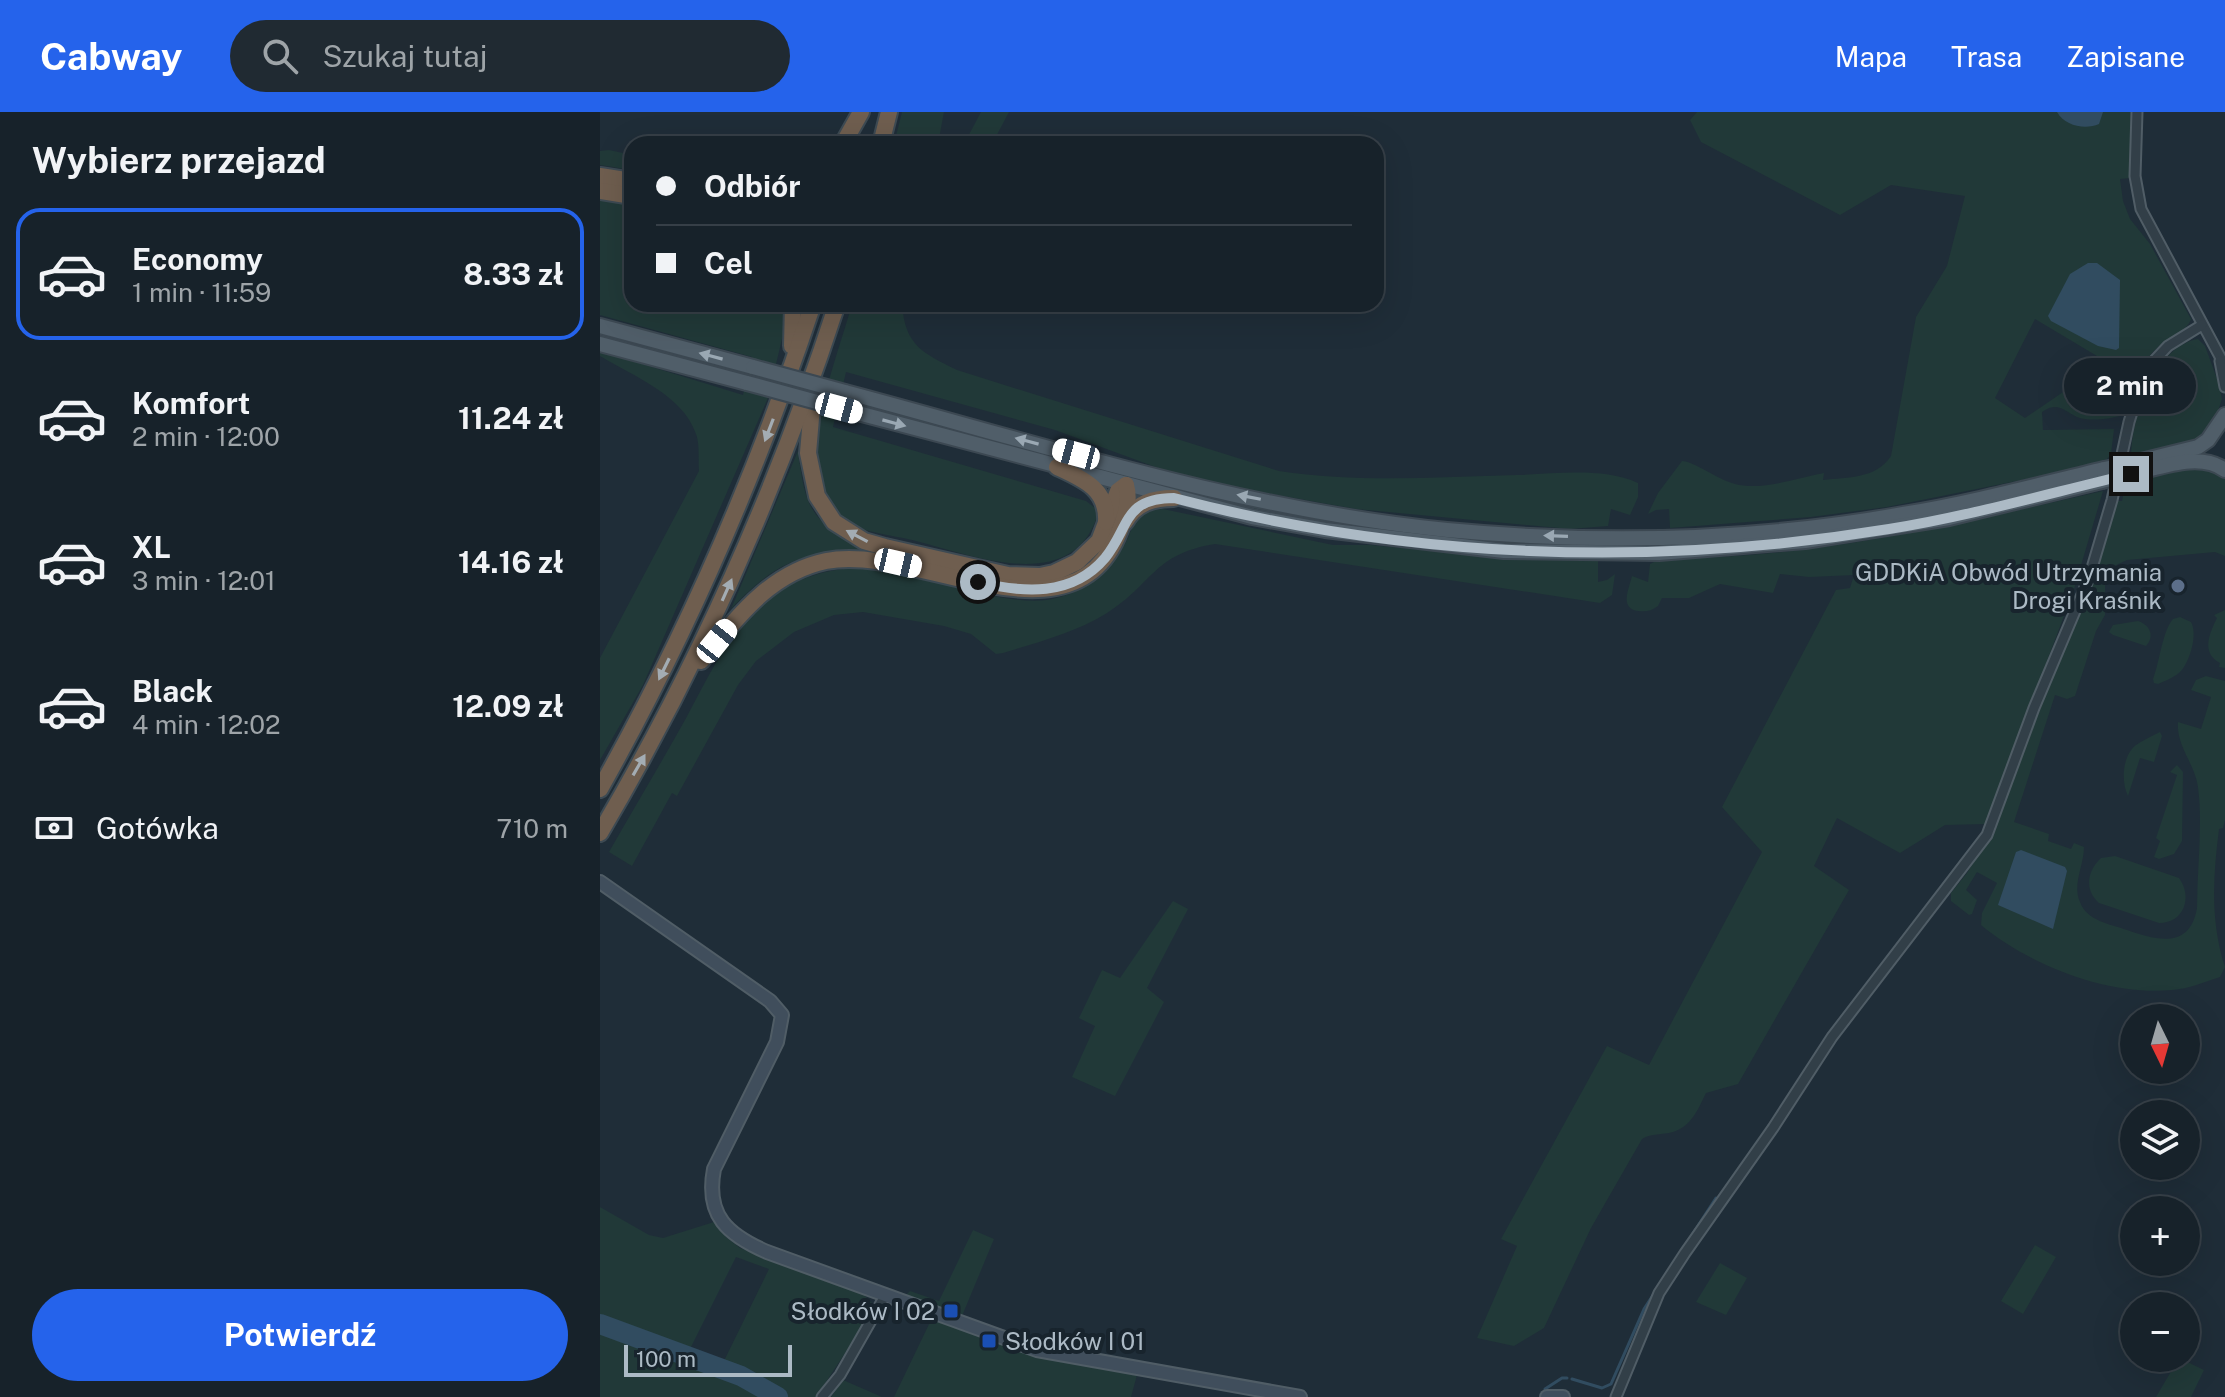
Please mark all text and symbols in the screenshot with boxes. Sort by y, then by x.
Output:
search box [230,20,790,92]
text: Cabway [40,34,182,79]
icon: search [258,34,302,78]
text: Szukaj tutaj [322,38,487,74]
text: Mapa [1835,40,1907,73]
text: Trasa [1951,40,2022,73]
text: Zapisane [2066,40,2185,73]
text: Wybierz przejazd [32,139,326,181]
text: Odbiór [704,168,801,204]
icon: car [36,238,108,310]
text: Economy [132,241,263,277]
text: Cel [704,245,753,281]
text: 8.33 zł [463,256,564,292]
text: 1 min · 11:59 [132,277,271,308]
one-way arrow [699,350,724,362]
callout: 2 min [2065,358,2197,414]
text: 2 min [2096,370,2164,401]
icon: car [36,382,108,454]
text: Komfort [132,385,250,421]
car [813,390,865,426]
text: 11.24 zł [458,400,564,436]
one-way arrow [881,417,906,429]
one-way arrow [762,419,775,443]
text: 2 min · 12:00 [132,421,280,452]
one-way arrow [1015,434,1040,446]
car [1050,436,1102,472]
route end [2113,456,2149,492]
one-way arrow [1236,491,1261,503]
icon: car [36,526,108,598]
text: XL [132,529,171,565]
one-way arrow [846,529,868,543]
one-way arrow [1543,530,1568,543]
text: 14.16 zł [458,544,564,580]
car [872,546,924,580]
place label: GDDKiA Obwód Utrzymania Drogi Kraśnik [1855,558,2162,614]
route start [960,564,996,600]
text: 3 min · 12:01 [132,565,276,596]
marker: GDDKiA Obwód Utrzymania Drogi Kraśnik [2169,577,2187,595]
one-way arrow [720,579,734,602]
car [693,615,741,667]
one-way arrow [658,657,671,680]
icon: car [36,670,108,742]
text: Black [132,673,213,709]
text: 12.09 zł [452,688,564,724]
text: 4 min · 12:02 [132,709,281,740]
one-way arrow [632,754,646,776]
icon: cash [32,806,76,850]
text: Gotówka [96,810,219,846]
text: 710 m [497,813,568,844]
north arrow [2120,1004,2200,1084]
map controls [2120,1004,2200,1372]
button: layers [2120,1100,2200,1180]
button: + [2120,1196,2200,1276]
button: Potwierdź [32,1289,568,1381]
button: − [2120,1292,2200,1372]
place label: Słodków I 02 [791,1297,935,1325]
marker: Słodków I 02 [942,1302,960,1320]
place label: Słodków I 01 [1005,1327,1145,1355]
marker: Słodków I 01 [980,1332,998,1350]
scale bar [624,1341,792,1377]
text: 100 m [636,1346,696,1372]

